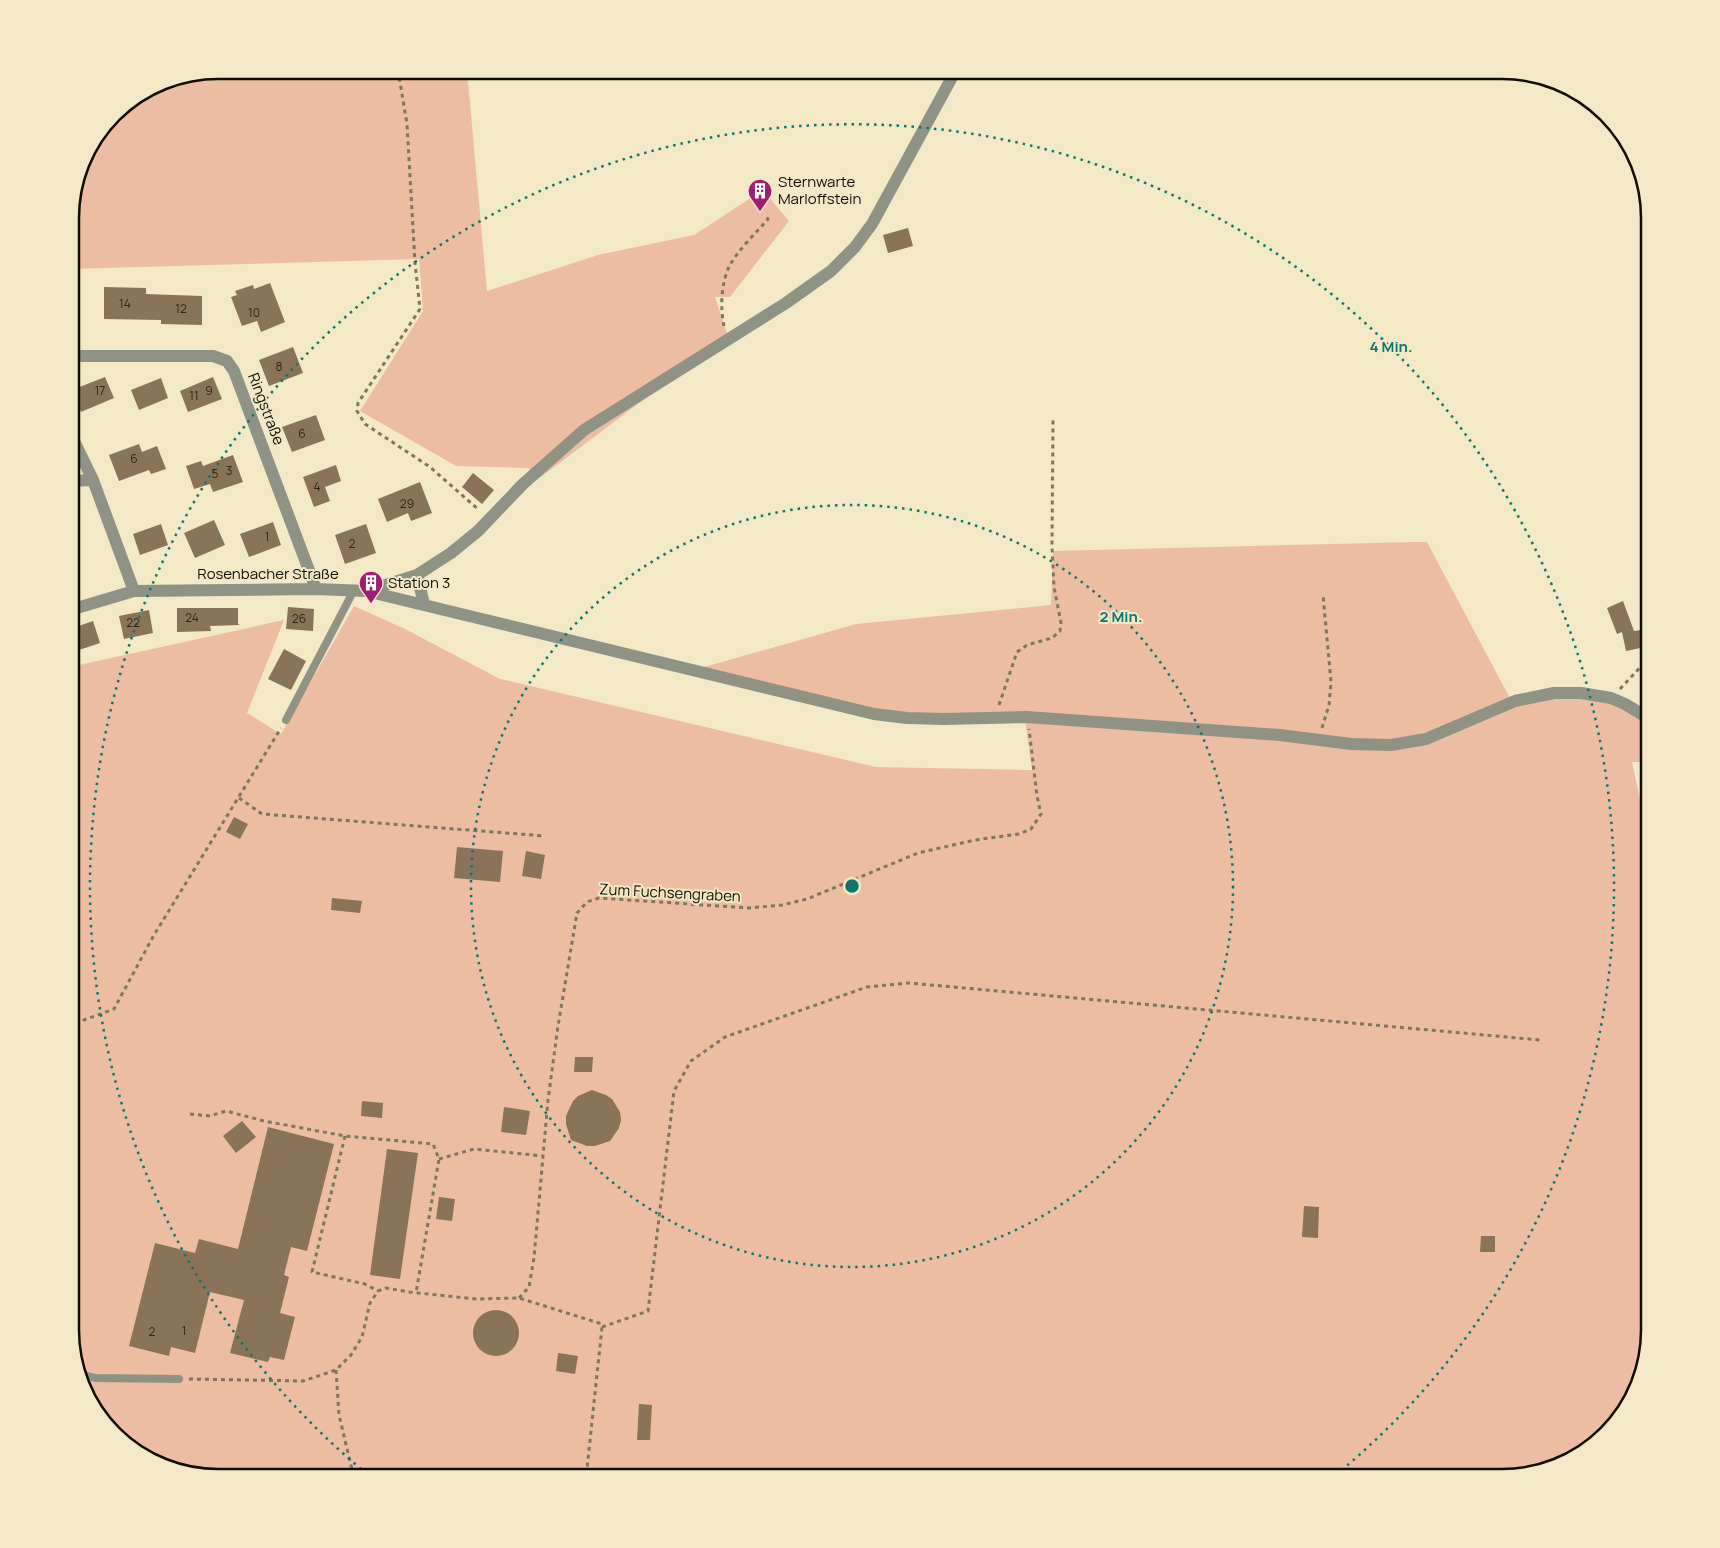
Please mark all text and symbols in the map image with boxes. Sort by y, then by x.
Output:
place label: Sternwarte Marloffstein [778,171,862,209]
building icon: Sternwarte Marloffstein [747,178,773,212]
house number: 14 [119,295,131,312]
house number: 12 [175,300,187,317]
house number: 10 [248,304,260,321]
text: 4 Min. [1369,336,1413,357]
house number: 8 [276,358,283,375]
street label: Ringstraße [243,370,290,448]
house number: 17 [95,382,105,399]
house number: 9 [205,382,213,399]
house number: 11 [189,387,199,404]
house number: 6 [298,425,306,442]
house number: 6 [130,450,138,467]
house number: 3 [226,462,232,479]
house number: 5 [212,465,219,482]
house number: 4 [313,478,321,495]
house number: 29 [400,495,414,512]
house number: 1 [265,528,269,545]
house number: 2 [349,535,356,552]
street label: Rosenbacher Straße [197,563,339,584]
building icon: Station 3 [358,570,384,604]
place label: Station 3 [388,572,450,593]
text: 2 Min. [1100,606,1142,627]
house number: 24 [185,609,199,626]
house number: 26 [292,610,306,627]
house number: 22 [126,614,140,631]
centre of rings [843,877,861,895]
street label: Zum Fuchsengraben [599,878,741,907]
house number: 1 [182,1322,186,1339]
house number: 2 [149,1323,156,1340]

